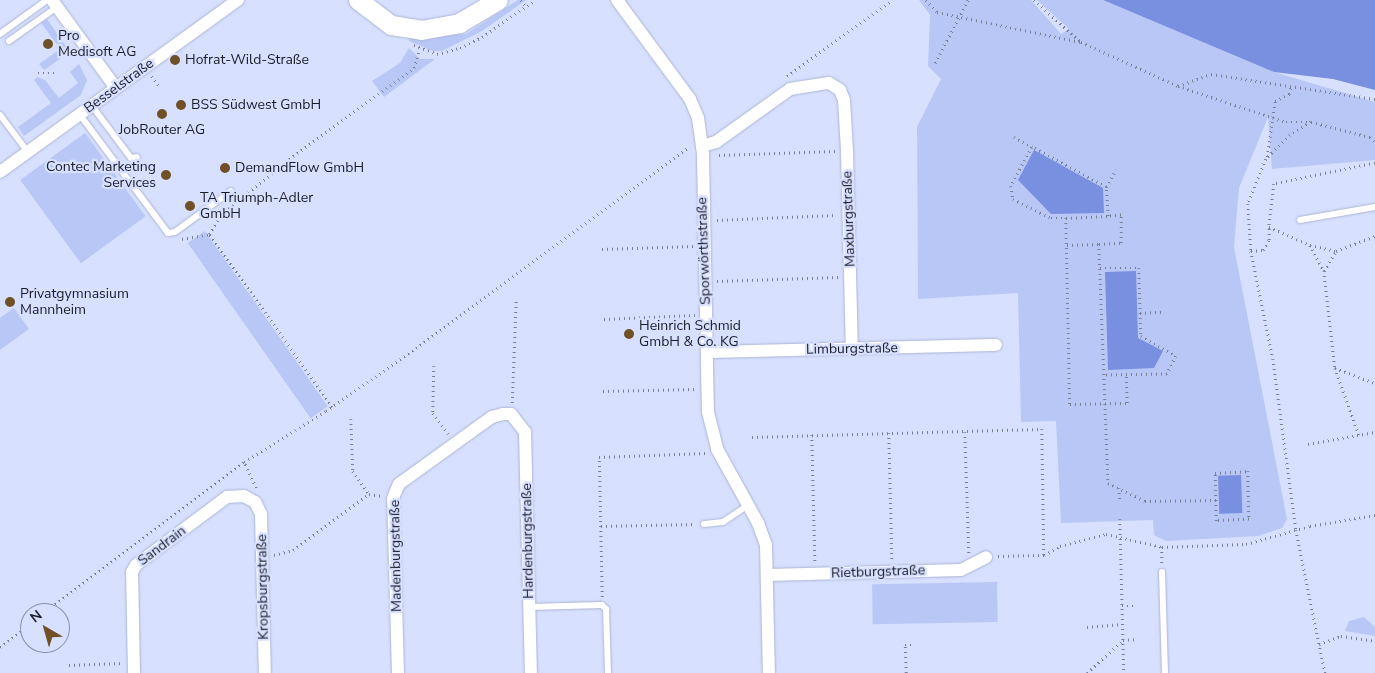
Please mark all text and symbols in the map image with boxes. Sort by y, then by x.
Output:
place label: Pro Medisoft AG [58,28,136,60]
marker: Pro Medisoft AG [42,38,54,50]
place label: Hofrat-Wild-Straße [185,52,309,68]
marker: Hofrat-Wild-Straße [169,54,181,66]
street label: Besselstraße [81,55,157,117]
place label: BSS Südwest GmbH [191,97,321,113]
marker: BSS Südwest GmbH [175,99,187,111]
marker: JobRouter AG [156,108,168,120]
place label: JobRouter AG [119,122,205,138]
place label: Contec Marketing Services [46,159,156,192]
place label: DemandFlow GmbH [235,160,364,176]
marker: DemandFlow GmbH [219,162,231,174]
marker: Contec Marketing Services [160,169,172,181]
street label: Maxburgstraße [839,171,859,267]
place label: TA Triumph-Adler GmbH [200,190,313,222]
street label: Sporwörthstraße [694,197,714,305]
marker: TA Triumph-Adler GmbH [184,200,196,212]
place label: Privatgymnasium Mannheim [20,286,129,318]
marker: Privatgymnasium Mannheim [4,296,16,308]
place label: Heinrich Schmid GmbH & Co. KG [639,318,741,351]
marker: Heinrich Schmid GmbH & Co. KG [623,328,635,340]
street label: Limburgstraße [806,340,898,358]
street label: Hardenburgstraße [519,483,537,599]
street label: Madenburgstraße [387,500,405,612]
street label: Sandrain [135,523,189,569]
street label: Kropsburgstraße [254,534,272,640]
street label: Rietburgstraße [831,562,925,582]
north arrow [20,603,70,653]
text: N [26,606,46,627]

